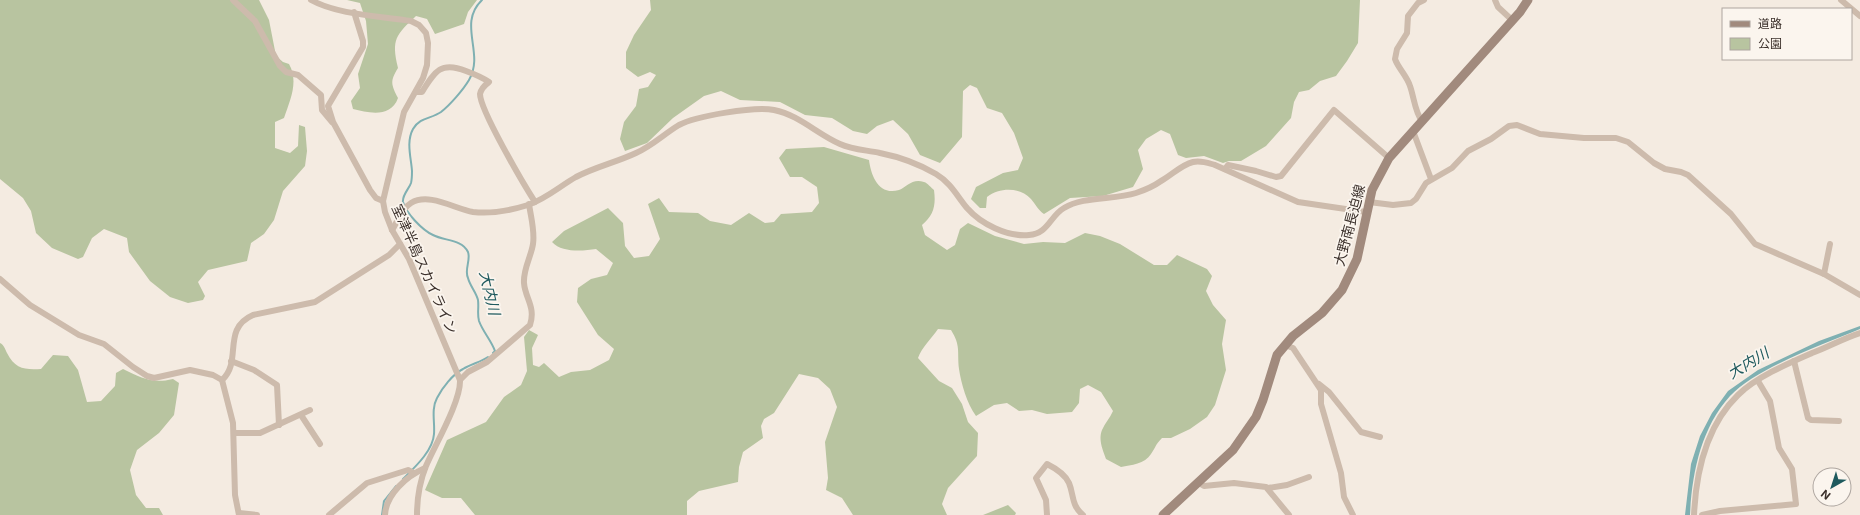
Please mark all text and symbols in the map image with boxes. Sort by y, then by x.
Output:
legend [1722,8,1852,60]
text: 道路 [1758,16,1782,31]
text: 公園 [1758,36,1782,51]
street label: 大野南長迫線 [1330,182,1368,268]
street label: 室津半島スカイライン [389,202,461,336]
water label: 大内川 [476,269,505,319]
water label: 大内川 [1724,342,1774,383]
north arrow [1812,467,1852,507]
text: N [1818,487,1833,503]

